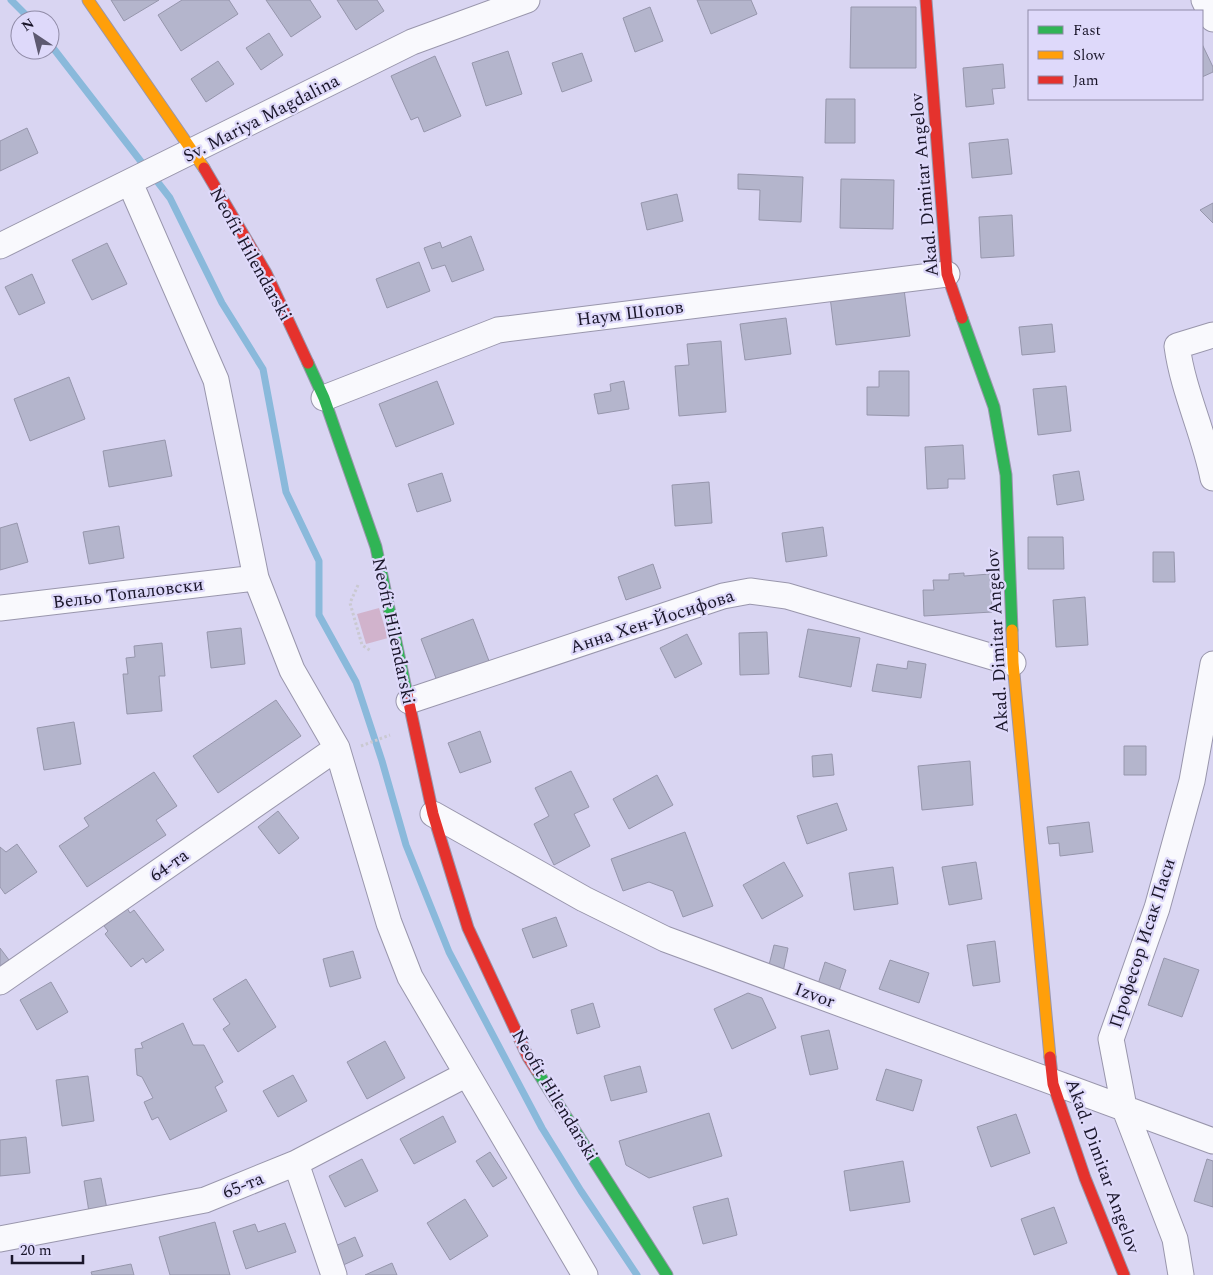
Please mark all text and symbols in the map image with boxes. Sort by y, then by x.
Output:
north arrow [10,10,60,60]
legend [1028,10,1203,100]
text: N [17,13,39,37]
text: Fast [1073,19,1101,42]
text: Slow [1073,44,1105,67]
street label: Sv. Mariya Magdalina [178,67,344,170]
text: Jam [1073,69,1099,92]
street label: Akad. Dimitar Angelov [903,91,946,278]
street label: Neofit Hilendarski [203,182,299,326]
street label: Наум Шопов [575,294,685,333]
street label: Akad. Dimitar Angelov [979,547,1016,734]
street label: Neofit Hilendarski [365,555,422,707]
street label: Вельо Топаловски [51,571,205,616]
street label: Анна Хен-Йосифова [566,582,738,661]
street label: 64-та [144,842,195,889]
street label: Професор Исак Паси [1102,855,1183,1032]
street label: Izvor [791,976,839,1015]
street label: Neofit Hilendarski [505,1024,605,1166]
street label: Akad. Dimitar Angelov [1058,1075,1147,1259]
street label: 65-та [218,1165,268,1206]
scale bar [12,1232,84,1264]
text: 20 m [20,1239,52,1262]

